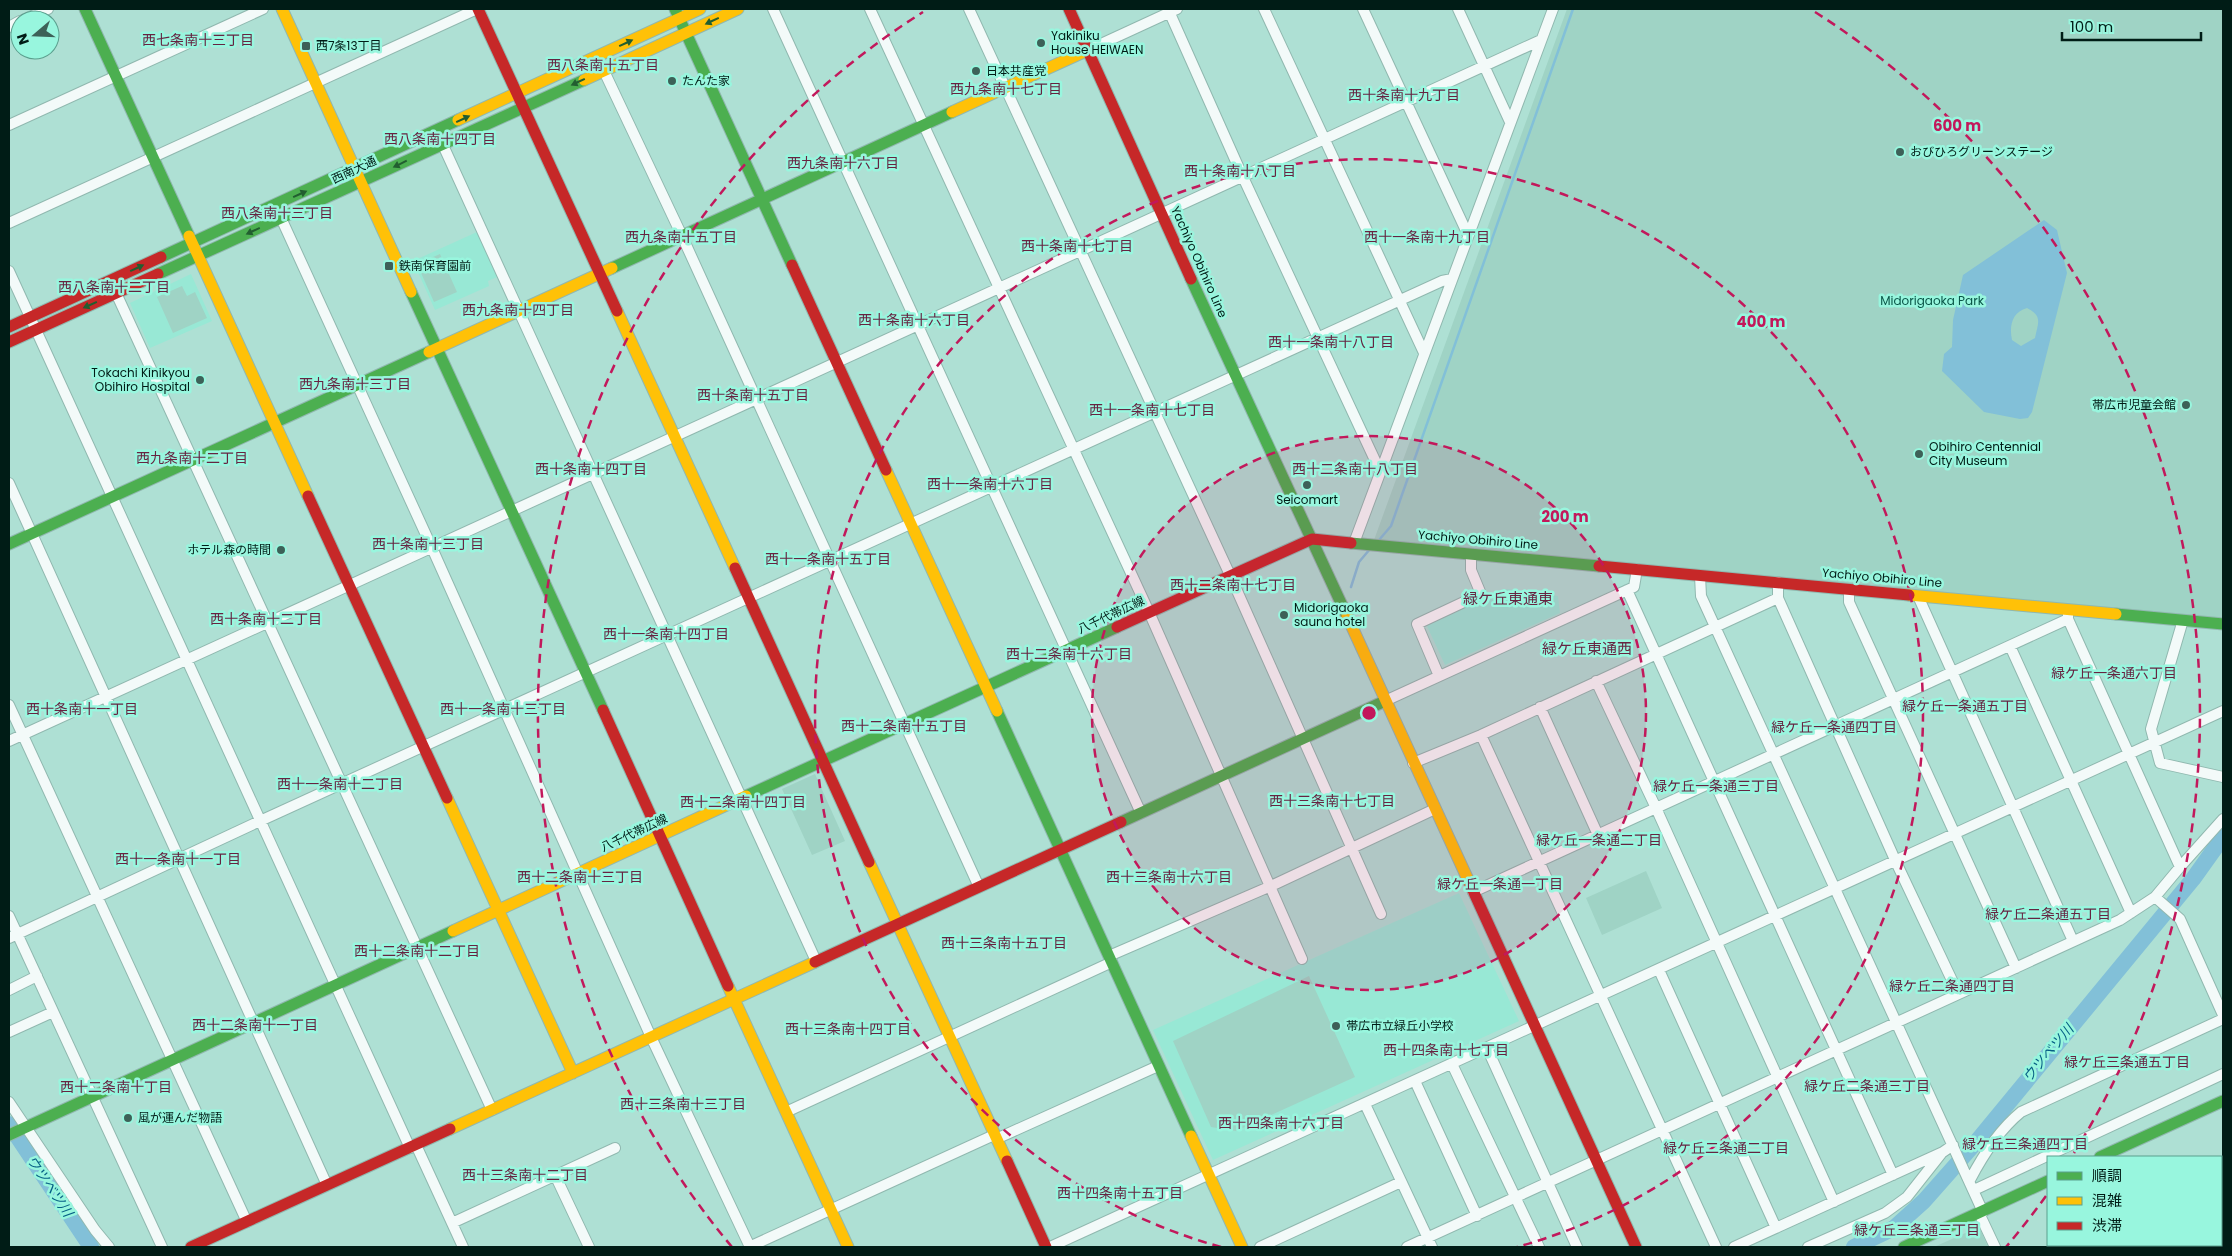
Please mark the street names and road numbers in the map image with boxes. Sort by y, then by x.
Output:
street label: 西南大通 [328,152,379,187]
street label: Yachiyo Obihiro Line [1167,203,1232,320]
street label: Yachiyo Obihiro Line [1417,526,1539,553]
street label: Yachiyo Obihiro Line [1821,564,1943,591]
street label: 八千代帯広線 [1075,592,1147,637]
street label: 八千代帯広線 [598,810,670,855]

